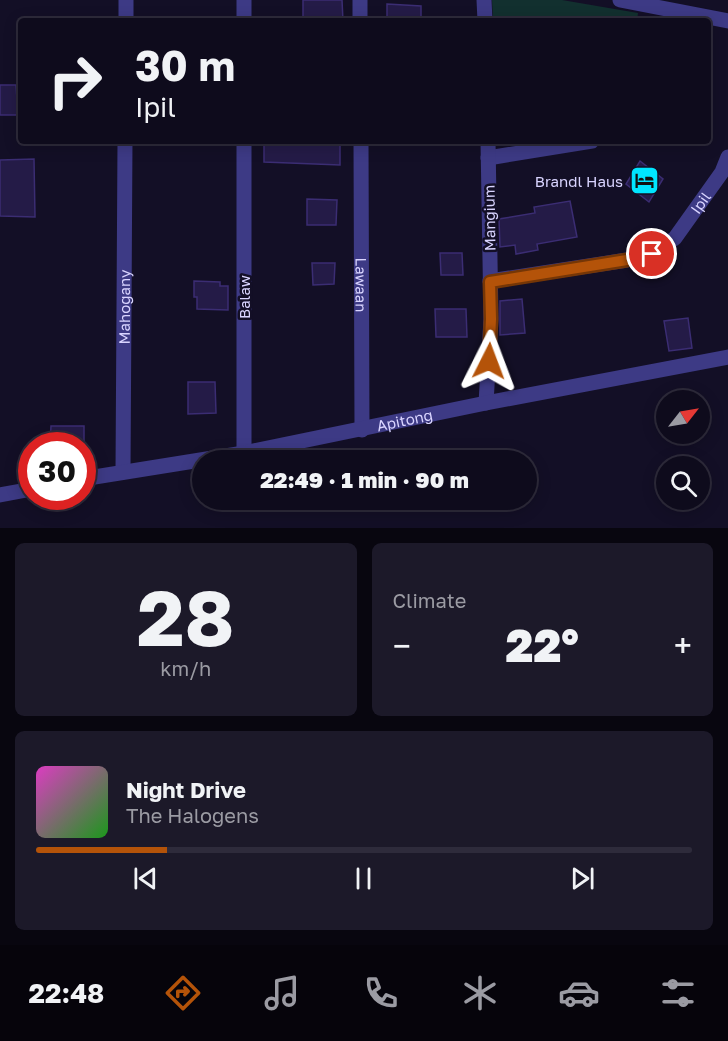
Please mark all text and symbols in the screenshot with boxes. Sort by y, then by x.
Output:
text: 30 m [135,40,235,90]
icon: right [36,42,114,120]
text: Ipil [135,91,176,123]
hotel icon: Brandl Haus [628,165,660,197]
place label: Brandl Haus [535,172,623,190]
street label: Mangium [479,185,499,251]
street label: Ipil [686,188,714,217]
pin [626,228,677,279]
icon: arrive [635,237,668,270]
street label: Lawaan [352,257,371,313]
street label: Mahogany [115,269,133,344]
street label: Balaw [235,275,253,319]
position arrow [457,329,521,393]
north arrow [656,390,710,444]
map controls [656,390,710,510]
street label: Apitong [375,405,434,434]
speed limit sign: 30 [18,432,96,510]
button: search [656,456,710,510]
text: 22:49 · 1 min · 90 m [260,466,469,493]
text: 28 [137,570,235,663]
text: Climate [393,588,466,612]
text: 22° [506,618,579,672]
text: − [393,626,411,665]
text: + [674,626,692,665]
text: km/h [160,656,211,680]
text: Night Drive [126,776,246,803]
text: The Halogens [126,803,259,827]
icon: previous [129,862,162,895]
icon: pause [347,862,380,895]
icon: next [566,862,599,895]
icon: directions [162,972,204,1014]
icon: music [261,972,303,1014]
icon: phone [360,972,402,1014]
icon: climate [459,972,501,1014]
icon: car [558,972,600,1014]
icon: filters [657,972,699,1014]
text: 22:48 [29,977,104,1009]

